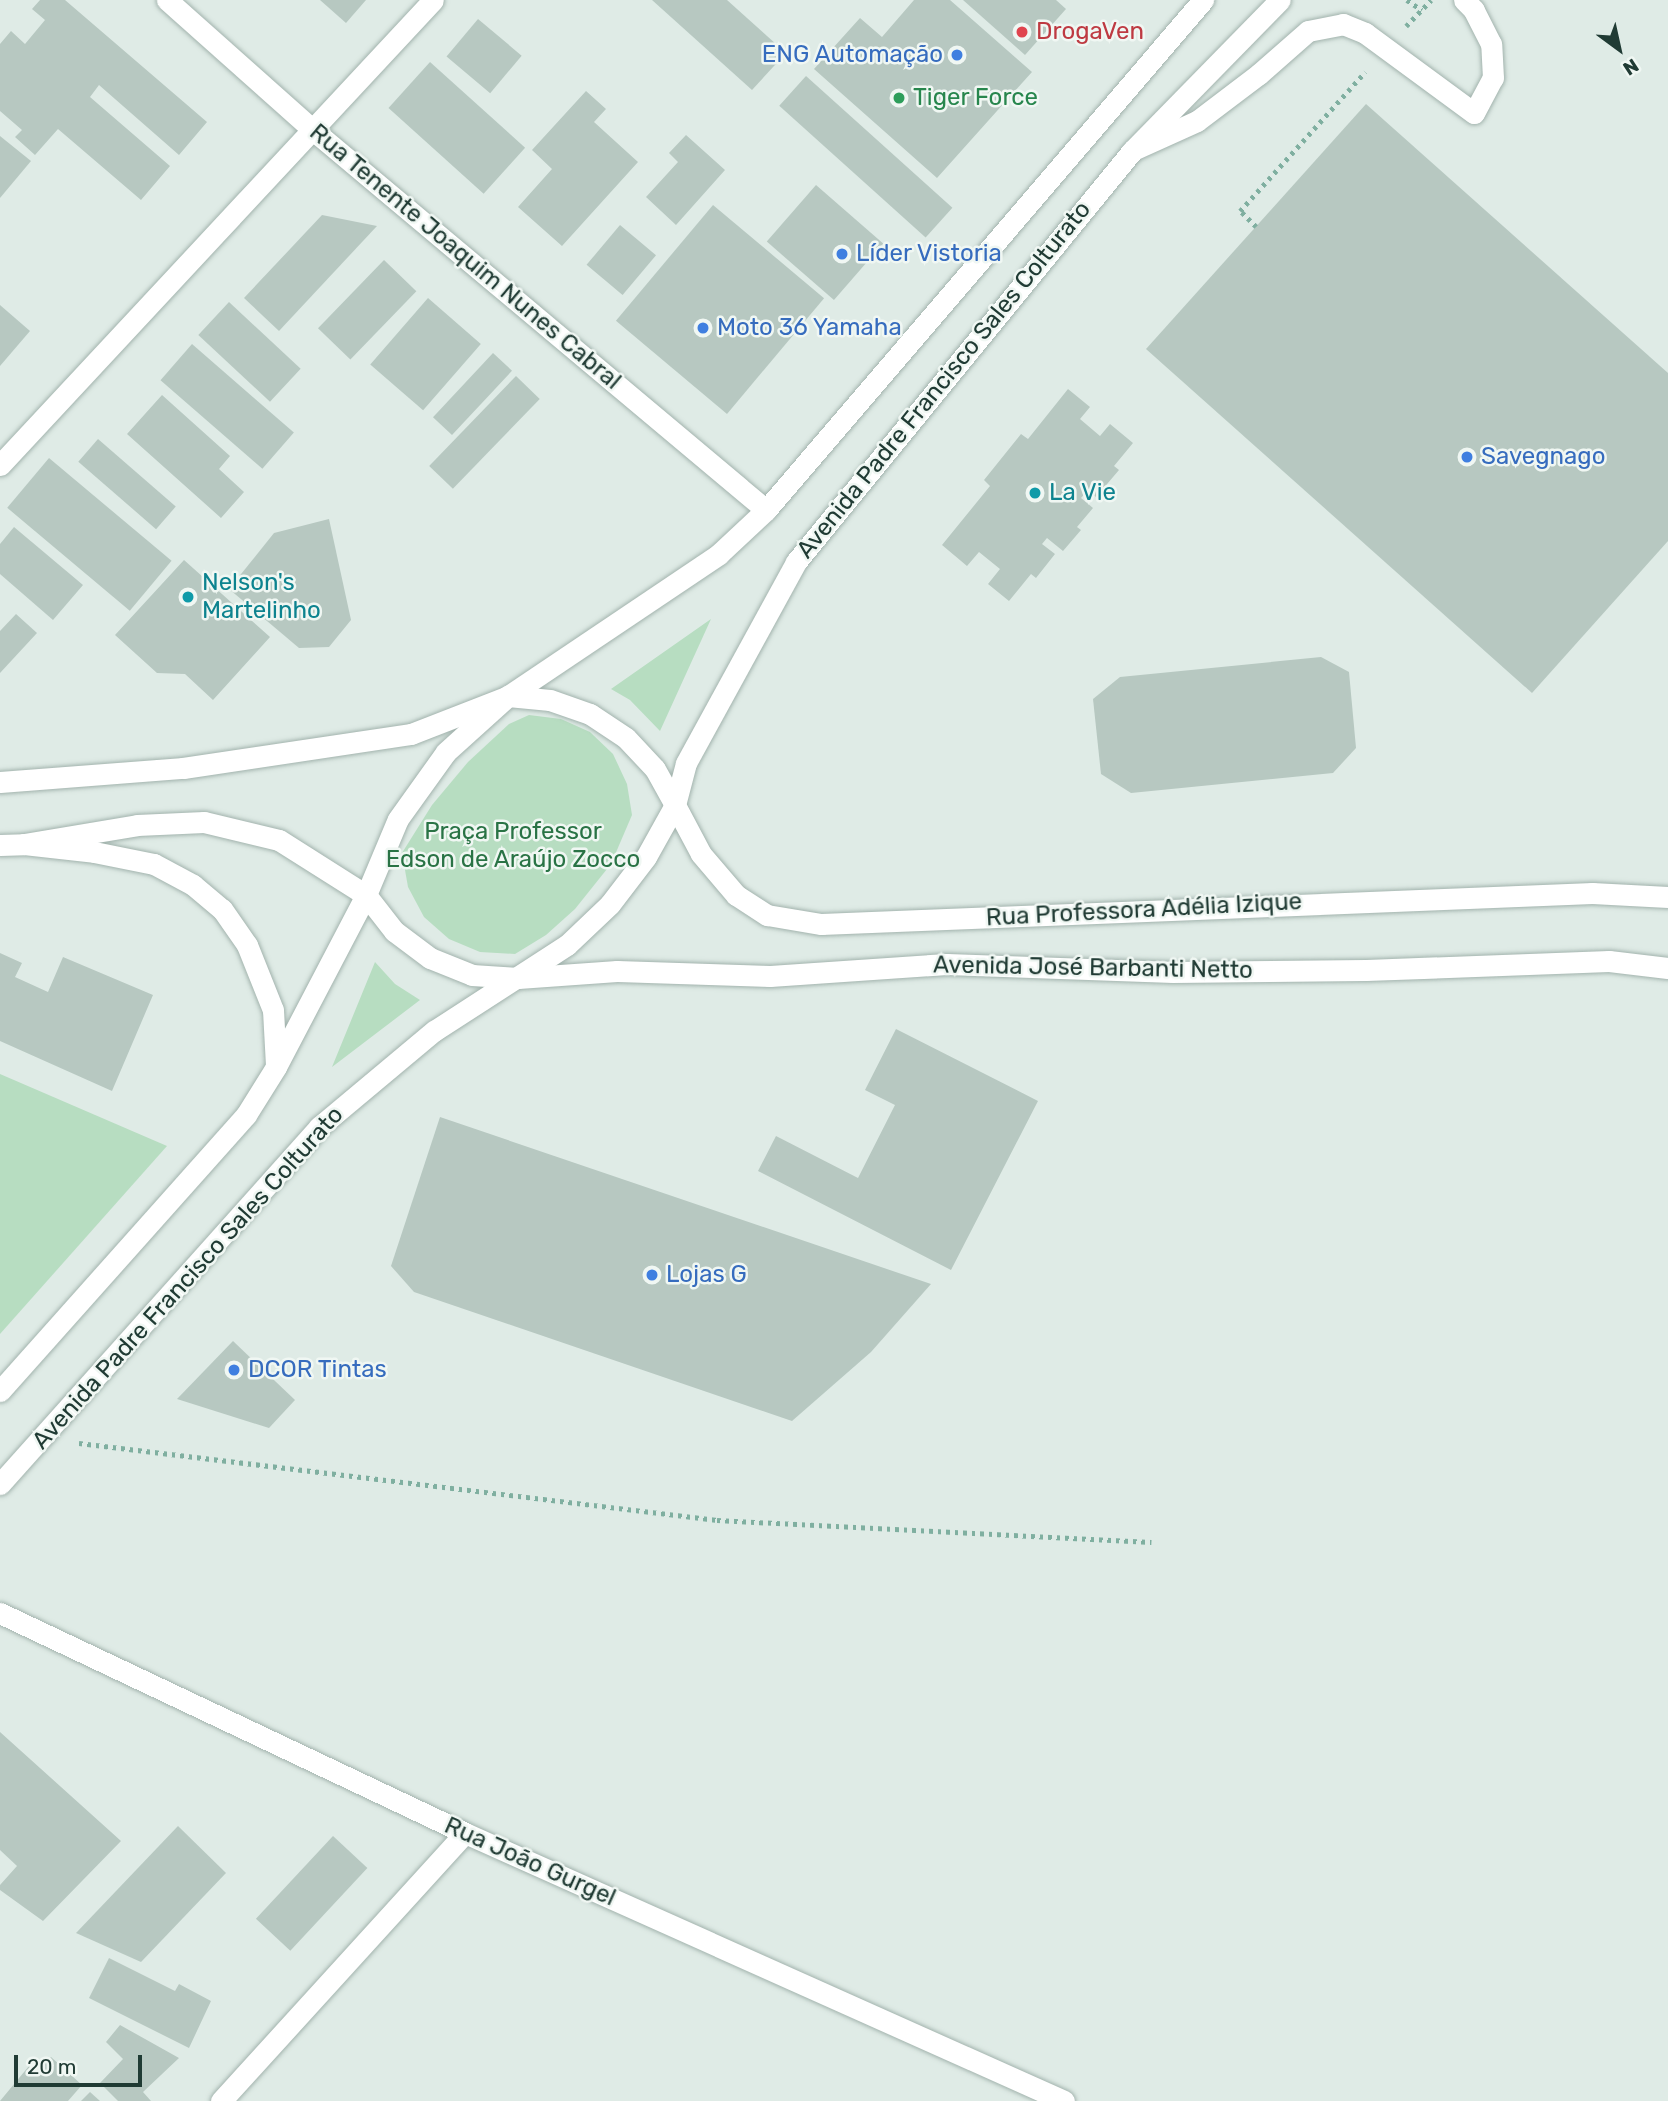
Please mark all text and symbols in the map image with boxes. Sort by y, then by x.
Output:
north arrow [1584,14,1654,84]
place label: DrogaVen [1036,18,1144,46]
marker: DrogaVen [1014,24,1030,40]
place label: ENG Automação [761,41,943,69]
marker: ENG Automação [949,47,965,63]
text: N [1619,54,1643,80]
place label: Tiger Force [913,84,1039,112]
marker: Tiger Force [891,90,907,106]
street label: Rua Tenente Joaquim Nunes Cabral [303,118,627,396]
street label: Avenida Padre Francisco Sales Colturato [791,196,1097,564]
place label: Líder Vistoria [856,240,1003,268]
marker: Líder Vistoria [834,246,850,262]
place label: Moto 36 Yamaha [717,314,902,342]
marker: Moto 36 Yamaha [695,320,711,336]
place label: Savegnago [1481,443,1605,471]
marker: Savegnago [1459,449,1475,465]
place label: La Vie [1049,479,1117,507]
marker: La Vie [1027,485,1043,501]
place label: Nelson's Martelinho [202,569,321,625]
marker: Nelson's Martelinho [180,589,196,605]
park label: Praça Professor Edson de Araújo Zocco [385,818,641,874]
street label: Rua Professora Adélia Izique [985,887,1303,933]
street label: Avenida José Barbanti Netto [933,951,1253,985]
street label: Avenida Padre Francisco Sales Colturato [26,1101,350,1455]
place label: Lojas G [666,1261,747,1289]
marker: Lojas G [644,1267,660,1283]
place label: DCOR Tintas [248,1356,387,1384]
marker: DCOR Tintas [226,1362,242,1378]
street label: Rua João Gurgel [440,1811,620,1913]
scale bar [18,2042,145,2086]
text: 20 m [27,2054,76,2079]

